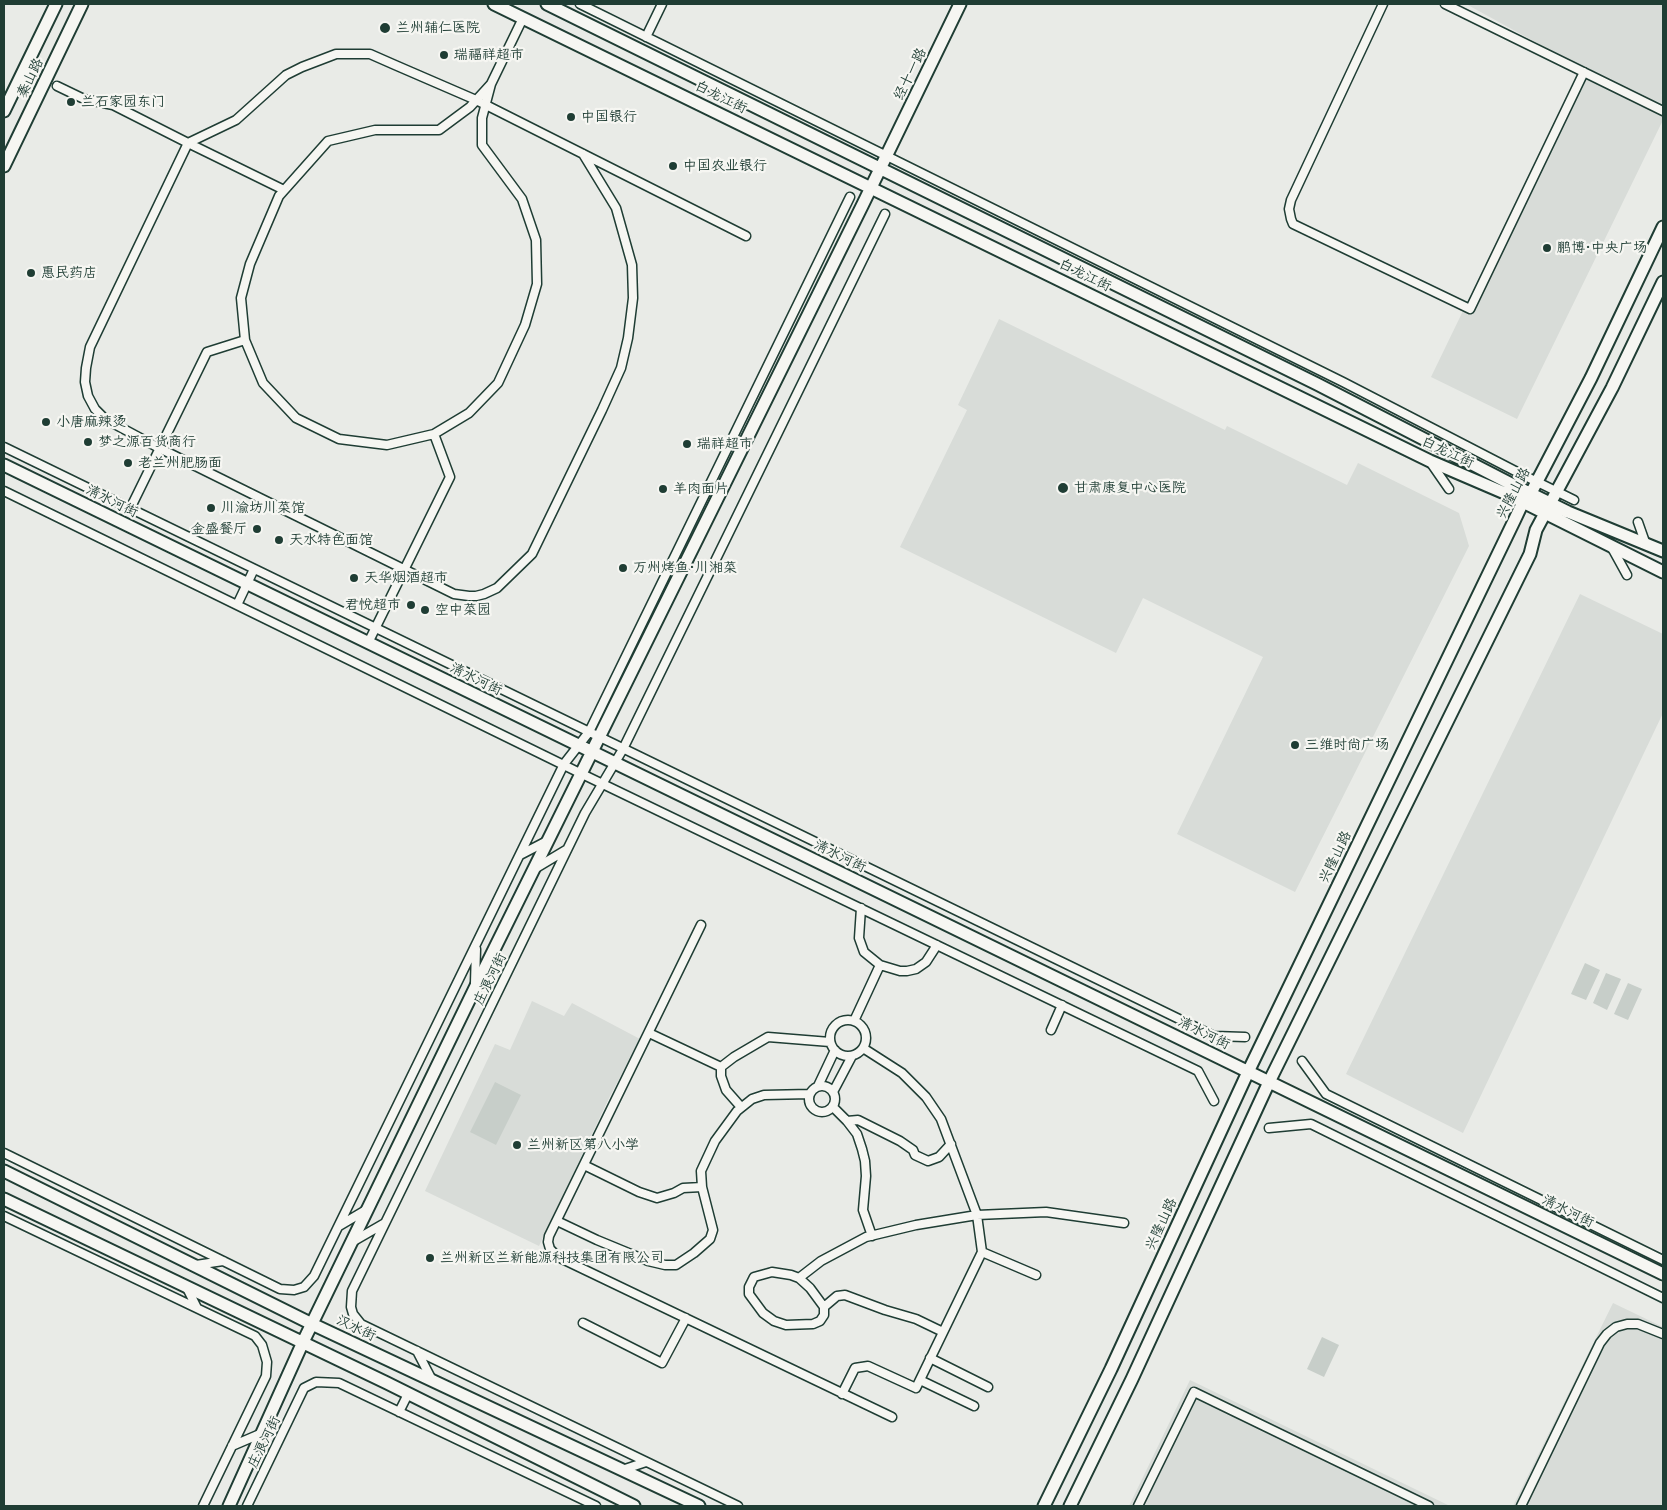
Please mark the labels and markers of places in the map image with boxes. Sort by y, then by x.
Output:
place label: 兰州辅仁医院 [396,20,480,36]
marker: 兰州辅仁医院 [378,21,392,35]
place label: 瑞福祥超市 [454,47,524,63]
marker: 瑞福祥超市 [438,49,450,61]
place label: 兰石家园东门 [81,94,165,110]
marker: 兰石家园东门 [65,96,77,108]
place label: 中国银行 [581,109,637,125]
marker: 中国银行 [565,111,577,123]
place label: 中国农业银行 [683,158,767,174]
marker: 中国农业银行 [667,160,679,172]
place label: 鹏博·中央广场 [1557,240,1647,256]
marker: 鹏博·中央广场 [1541,242,1553,254]
place label: 惠民药店 [41,265,97,281]
marker: 惠民药店 [25,267,37,279]
place label: 小唐麻辣烫 [56,414,126,430]
marker: 小唐麻辣烫 [40,416,52,428]
place label: 梦之源百货商行 [98,434,196,450]
marker: 梦之源百货商行 [82,436,94,448]
place label: 瑞祥超市 [697,436,753,452]
marker: 瑞祥超市 [681,438,693,450]
place label: 老兰州肥肠面 [138,455,222,471]
marker: 老兰州肥肠面 [122,457,134,469]
place label: 甘肃康复中心医院 [1074,480,1186,496]
place label: 羊肉面片 [673,481,729,497]
marker: 甘肃康复中心医院 [1056,481,1070,495]
marker: 羊肉面片 [657,483,669,495]
place label: 川渝坊川菜馆 [221,500,305,516]
marker: 川渝坊川菜馆 [205,502,217,514]
place label: 金盛餐厅 [191,521,247,537]
marker: 金盛餐厅 [251,523,263,535]
place label: 天水特色面馆 [289,532,373,548]
marker: 天水特色面馆 [273,534,285,546]
place label: 万州烤鱼·川湘菜 [633,560,737,576]
marker: 万州烤鱼·川湘菜 [617,562,629,574]
place label: 天华烟酒超市 [364,570,448,586]
marker: 天华烟酒超市 [348,572,360,584]
place label: 君悦超市 [345,597,401,613]
marker: 君悦超市 [405,599,417,611]
place label: 空中菜园 [435,602,491,618]
marker: 空中菜园 [419,604,431,616]
place label: 三维时尚广场 [1305,737,1389,753]
marker: 三维时尚广场 [1289,739,1301,751]
place label: 兰州新区第八小学 [527,1137,639,1153]
marker: 兰州新区第八小学 [511,1139,523,1151]
place label: 兰州新区兰新能源科技集团有限公司 [440,1250,664,1266]
marker: 兰州新区兰新能源科技集团有限公司 [424,1252,436,1264]

